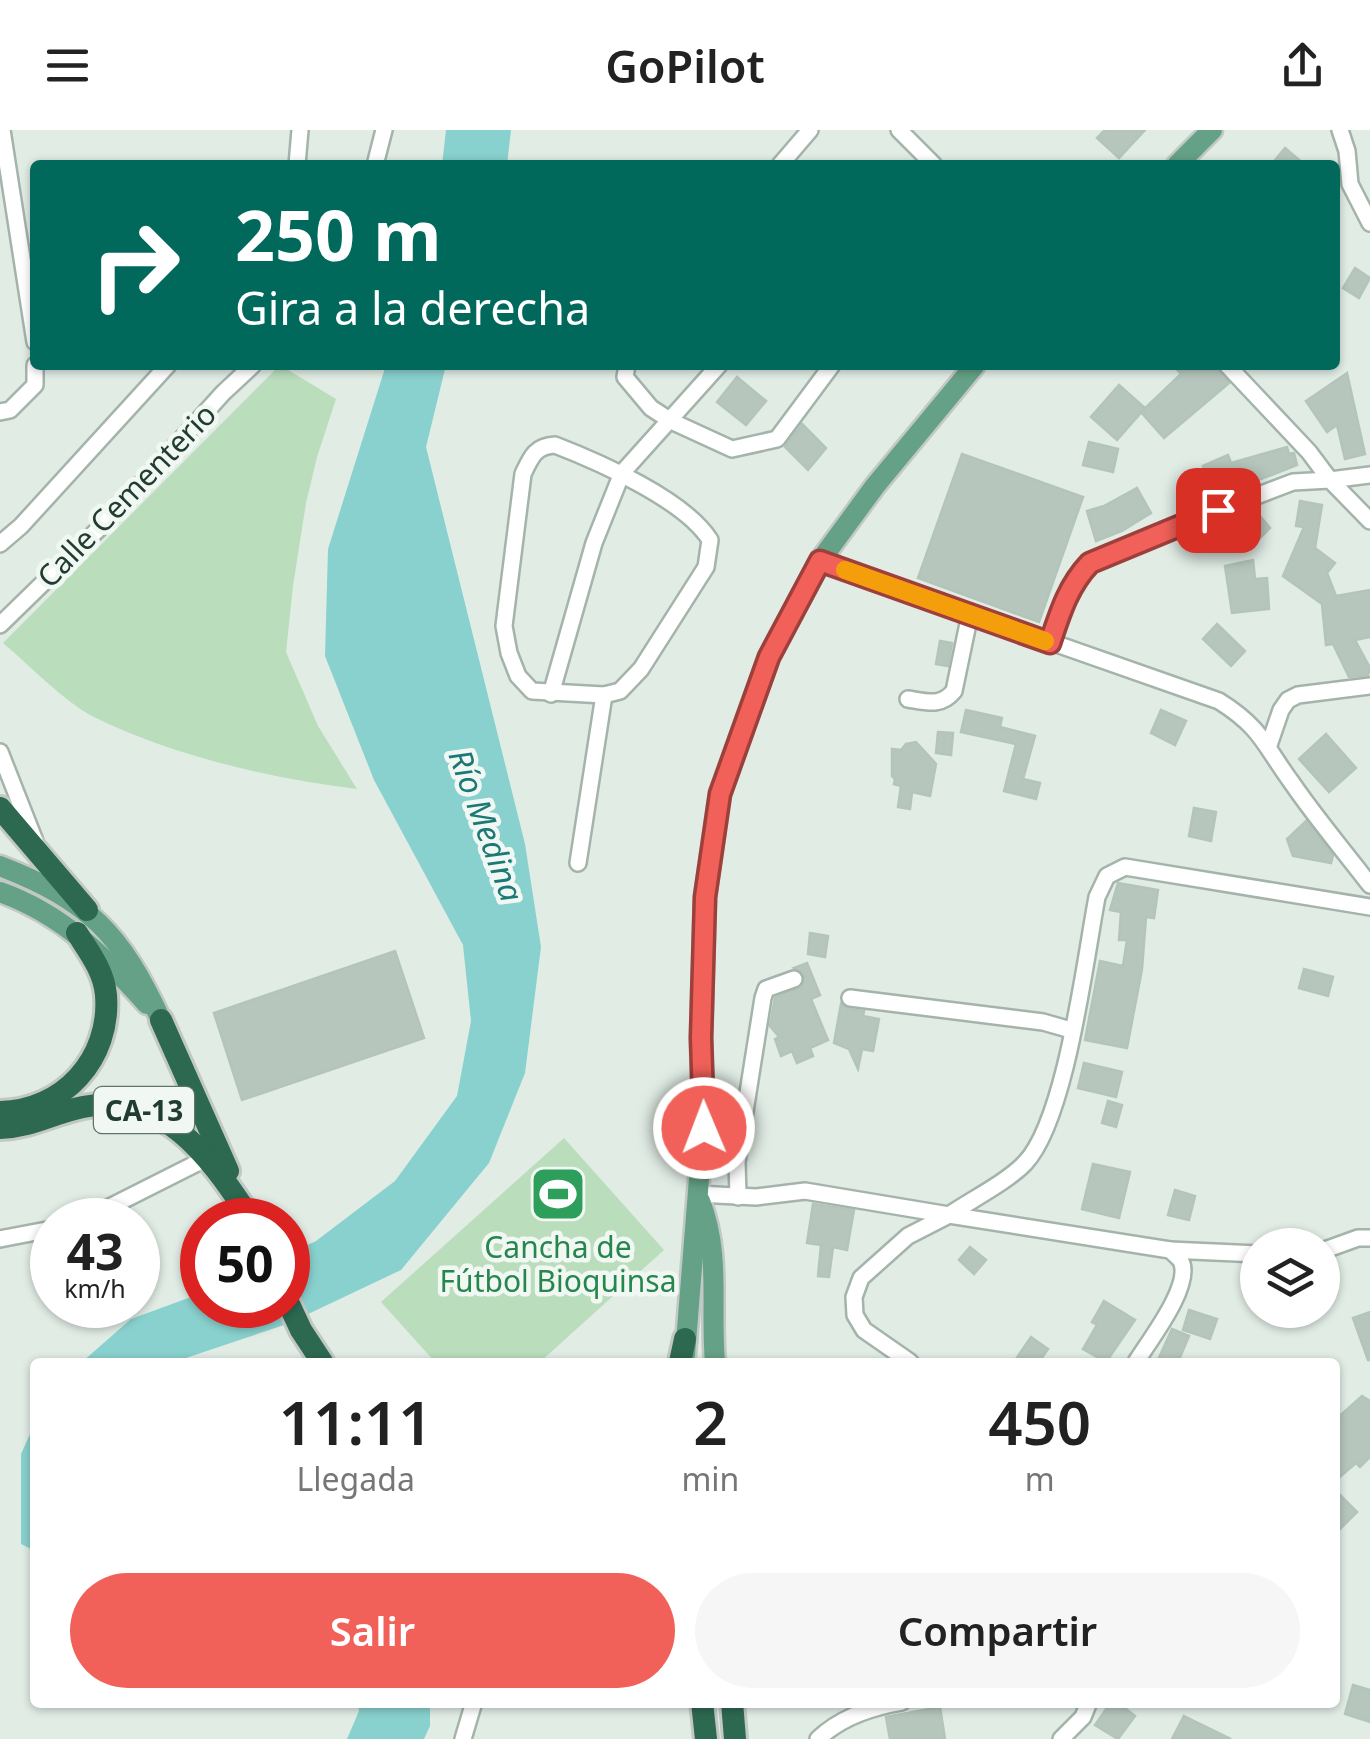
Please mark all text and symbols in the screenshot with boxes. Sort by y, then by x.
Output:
text: GoPilot [605,35,765,96]
icon: menu [40,38,95,93]
icon: share [1275,38,1330,93]
text: 250 m [235,186,442,282]
icon: right [70,200,200,330]
text: Gira a la derecha [235,277,590,338]
street label: Calle Cementerio [27,394,225,596]
pin [1176,468,1261,553]
icon: arrive [1191,483,1246,538]
water label: Río Medina [440,743,534,907]
position arrow [652,1076,756,1180]
road number: CA-13 [94,1087,194,1133]
sports icon: Cancha de Fútbol Bioquinsa [528,1164,588,1224]
speed limit sign: 50 [180,1198,310,1328]
text: 43 [66,1217,124,1285]
place label: Cancha de Fútbol Bioquinsa [440,1226,676,1301]
map controls [1240,1228,1340,1328]
button: layers [1240,1228,1340,1328]
text: km/h [64,1271,126,1305]
text: 11:11 [279,1381,433,1463]
text: 2 [693,1381,728,1463]
text: 450 [988,1381,1091,1463]
text: Llegada [297,1457,415,1500]
text: min [681,1457,739,1500]
text: m [1025,1457,1055,1500]
button: Salir [70,1573,675,1688]
button: Compartir [695,1573,1300,1688]

